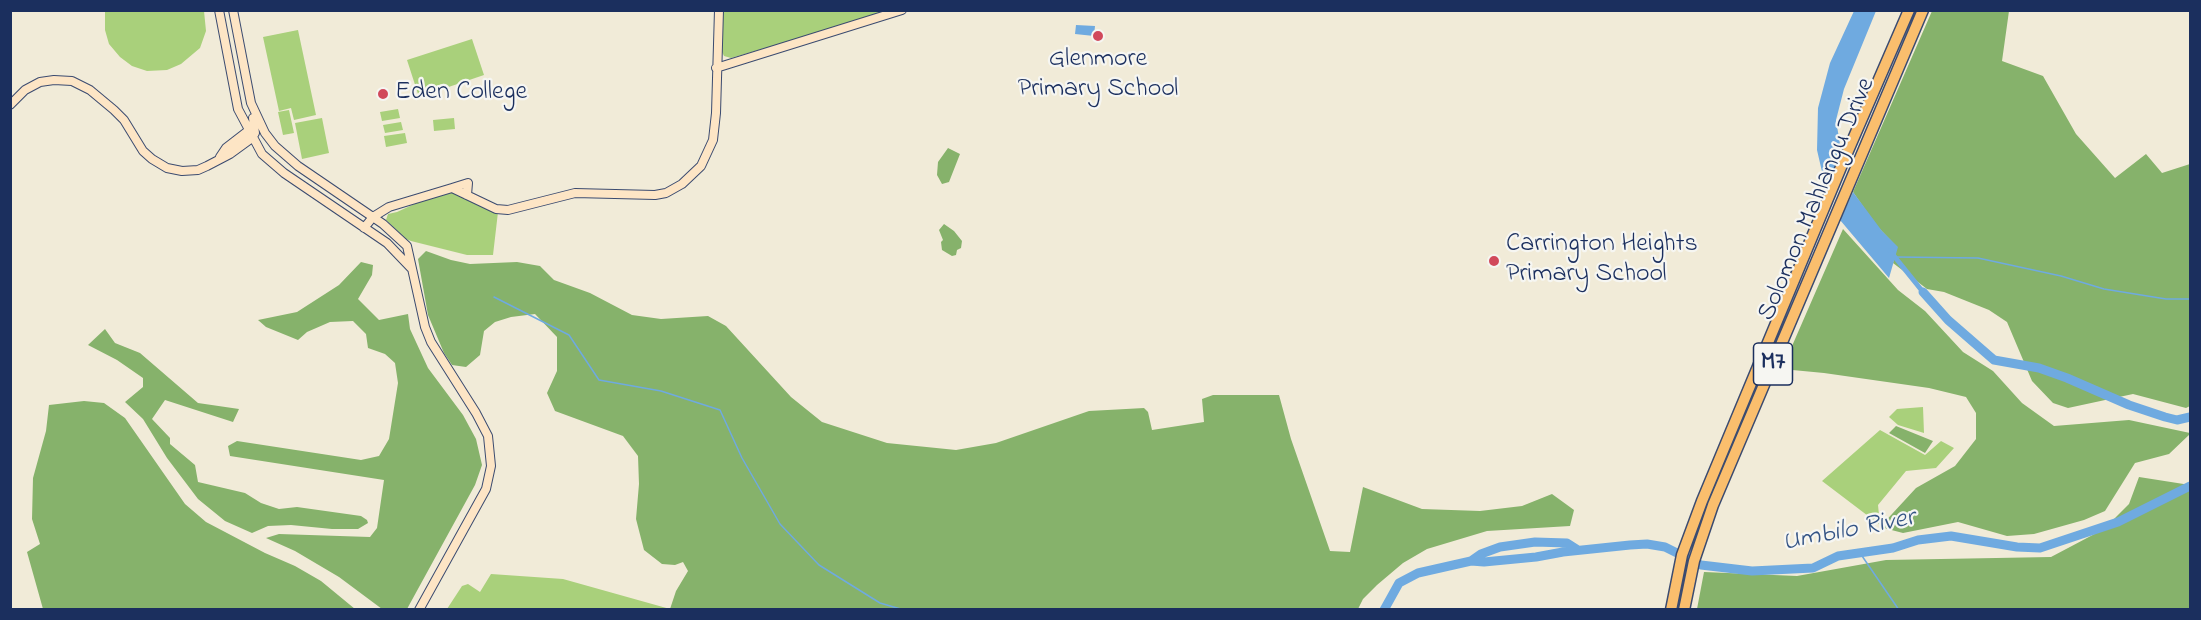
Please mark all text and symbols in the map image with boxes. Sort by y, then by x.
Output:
marker: Glenmore Primary School [1091,29,1105,43]
place label: Glenmore Primary School [1018,45,1178,106]
street label: Solomon Mahlangu Drive [1753,74,1883,326]
place label: Eden College [395,78,527,110]
marker: Eden College [376,87,390,101]
place label: Carrington Heights Primary School [1506,230,1698,292]
marker: Carrington Heights Primary School [1487,254,1501,268]
road number: M7 [1754,343,1792,385]
water label: Umbilo River [1780,503,1918,561]

